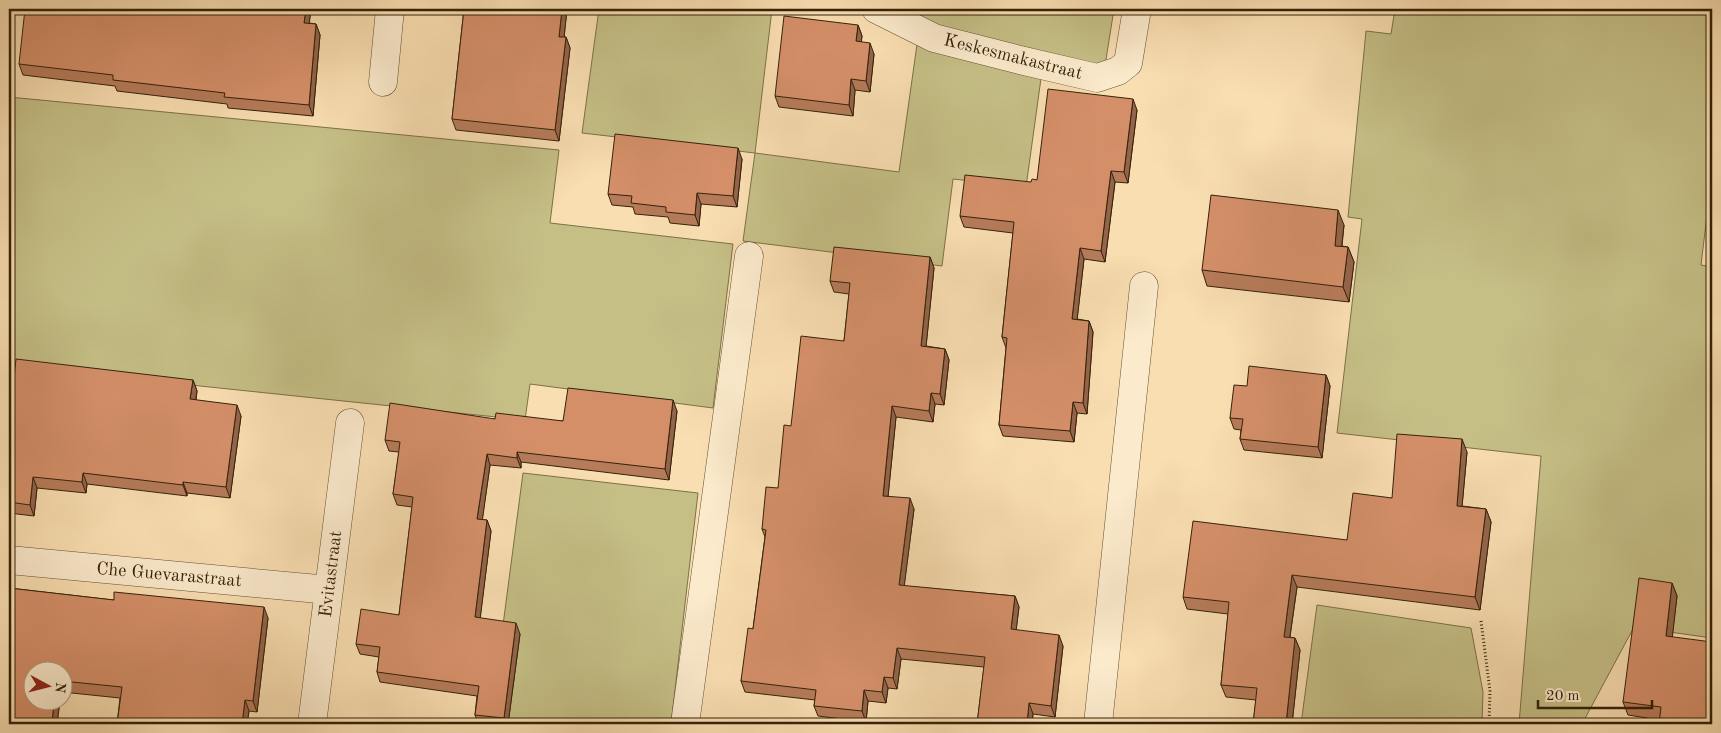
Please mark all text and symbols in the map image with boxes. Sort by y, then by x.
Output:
street label: Keskesmakastraat [942,31,1084,83]
street label: Evitastraat [317,529,345,619]
street label: Che Guevarastraat [96,560,242,590]
north arrow [22,660,72,710]
scale bar [1538,678,1652,710]
text: N [52,681,68,694]
text: 20 m [1546,689,1580,704]

